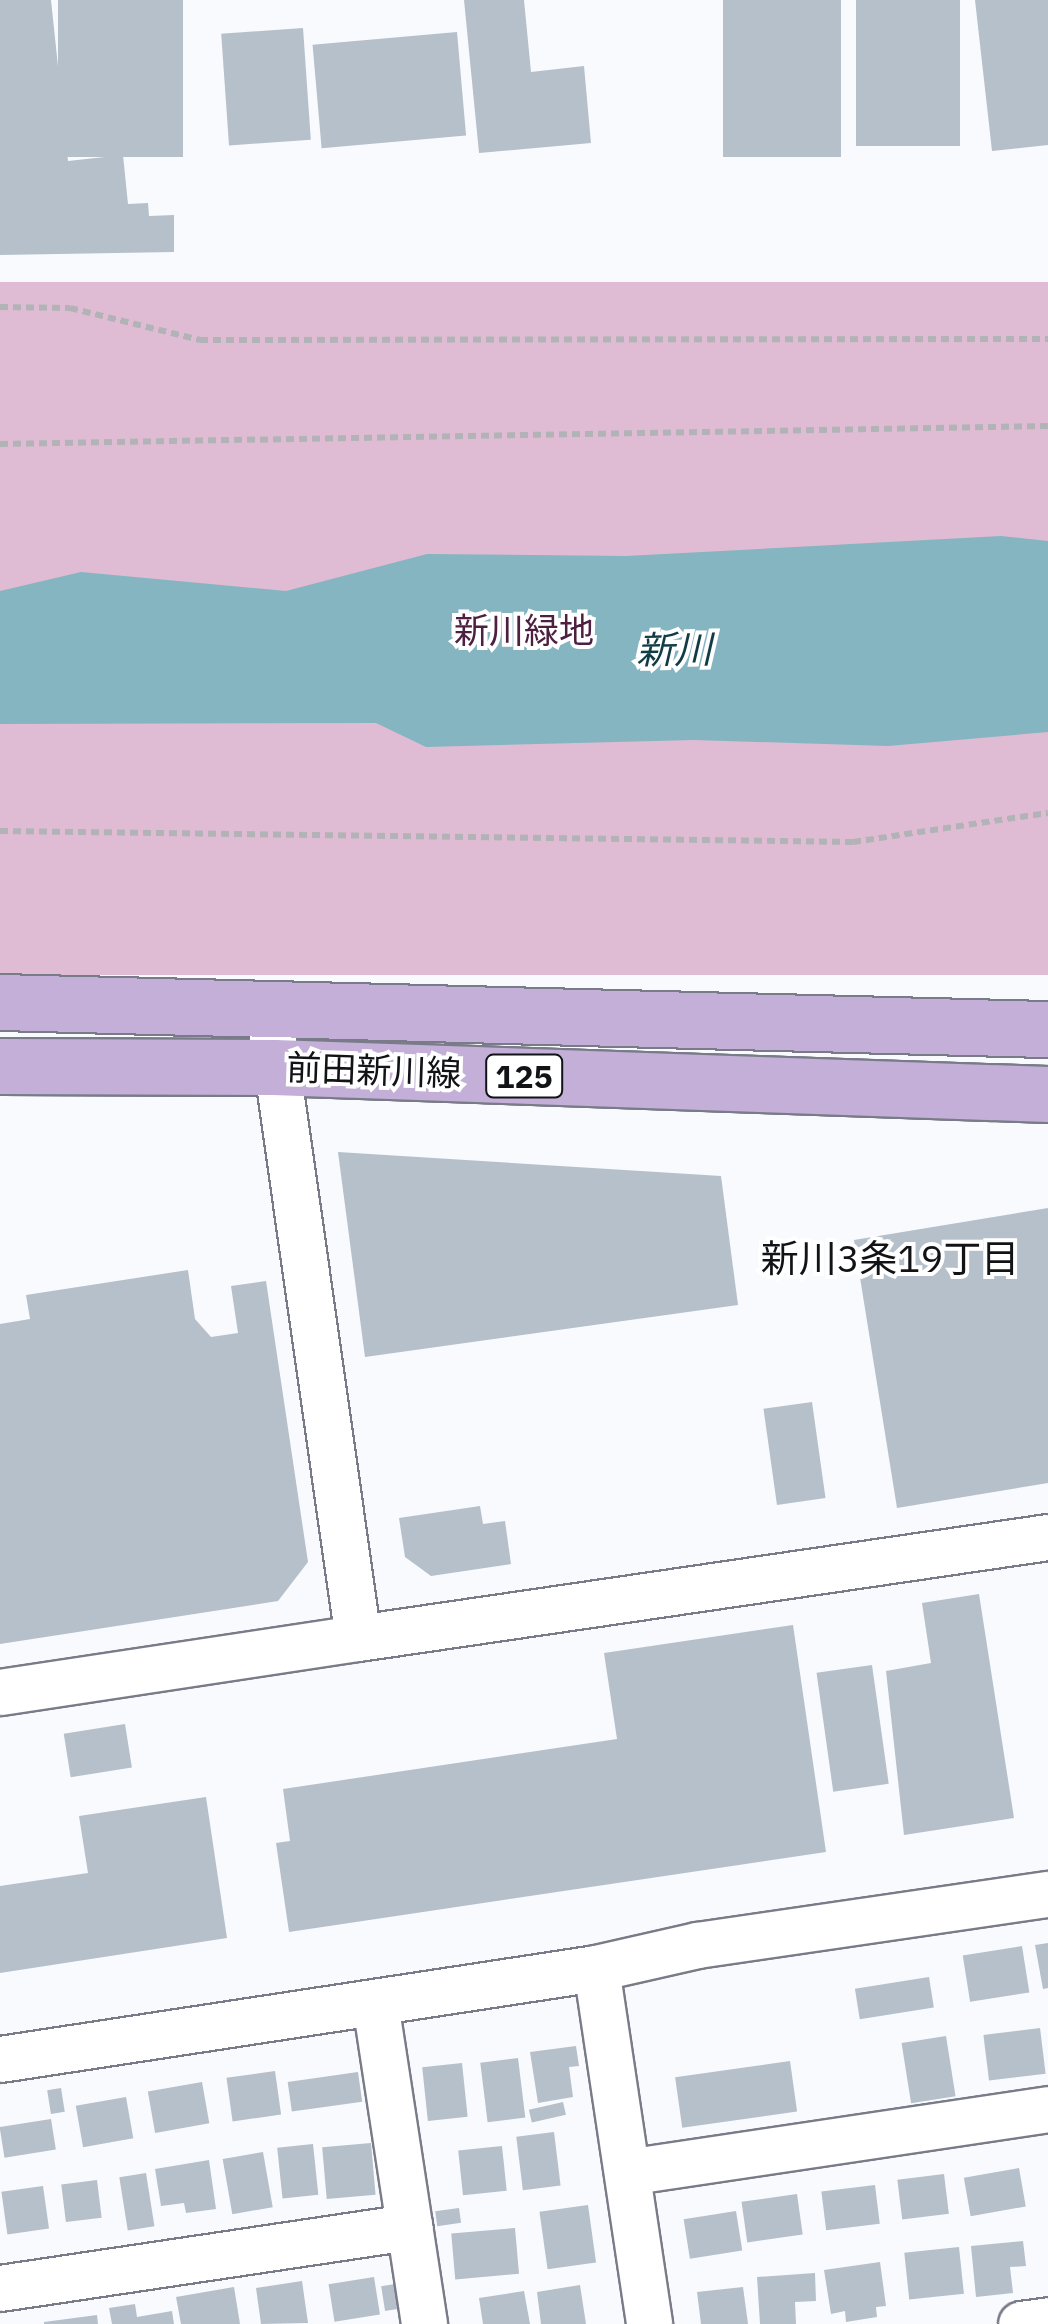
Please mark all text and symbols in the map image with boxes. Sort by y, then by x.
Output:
park label: 新川緑地 [454,609,594,651]
water label: 新川 [636,626,712,672]
street label: 前田新川線 [286,1046,462,1094]
road number: 125 [484,1049,564,1103]
district label: 新川3条19丁目 [761,1235,1019,1281]

